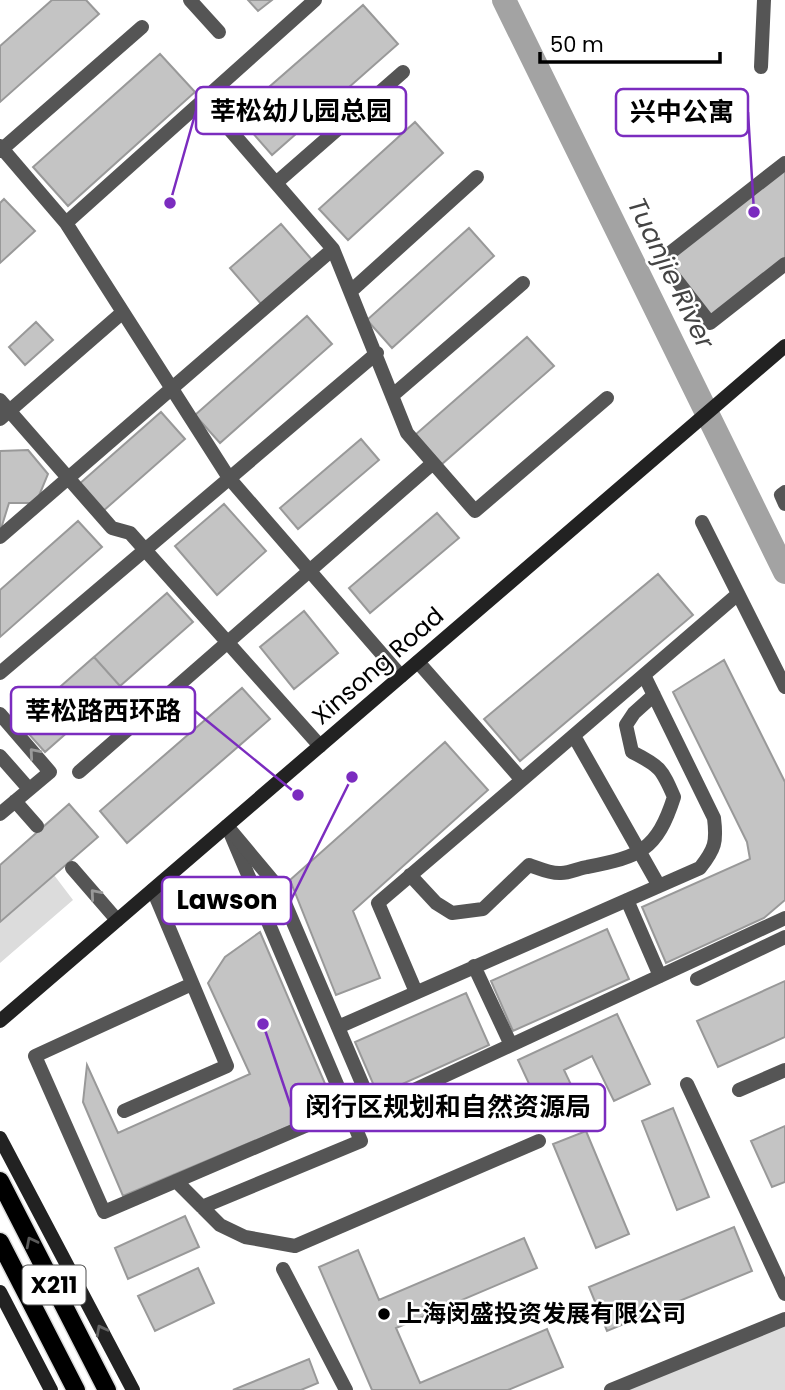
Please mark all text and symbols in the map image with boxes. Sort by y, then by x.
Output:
scale bar [540,21,720,65]
text: 50 m [550,30,604,59]
callout: 莘松幼儿园总园 [196,87,406,134]
callout: 兴中公寓 [616,89,748,136]
text: 莘松幼儿园总园 [210,93,392,129]
text: 兴中公寓 [630,94,734,130]
water label: Tuanjie River [619,191,724,356]
street label: Xinsong Road [305,599,451,732]
callout: 莘松路西环路 [11,687,195,734]
text: 莘松路西环路 [25,693,181,729]
one-way arrow [30,749,42,762]
callout: Lawson [162,877,291,924]
text: Lawson [176,882,278,918]
one-way arrow [91,889,103,902]
callout: 闵行区规划和自然资源局 [291,1084,605,1131]
text: 闵行区规划和自然资源局 [305,1089,591,1125]
one-way arrow [26,1237,40,1249]
road number: X211 [22,1266,86,1304]
place label: 上海闵盛投资发展有限公司 [398,1297,686,1330]
marker: 上海闵盛投资发展有限公司 [376,1306,392,1322]
one-way arrow [96,1324,109,1337]

